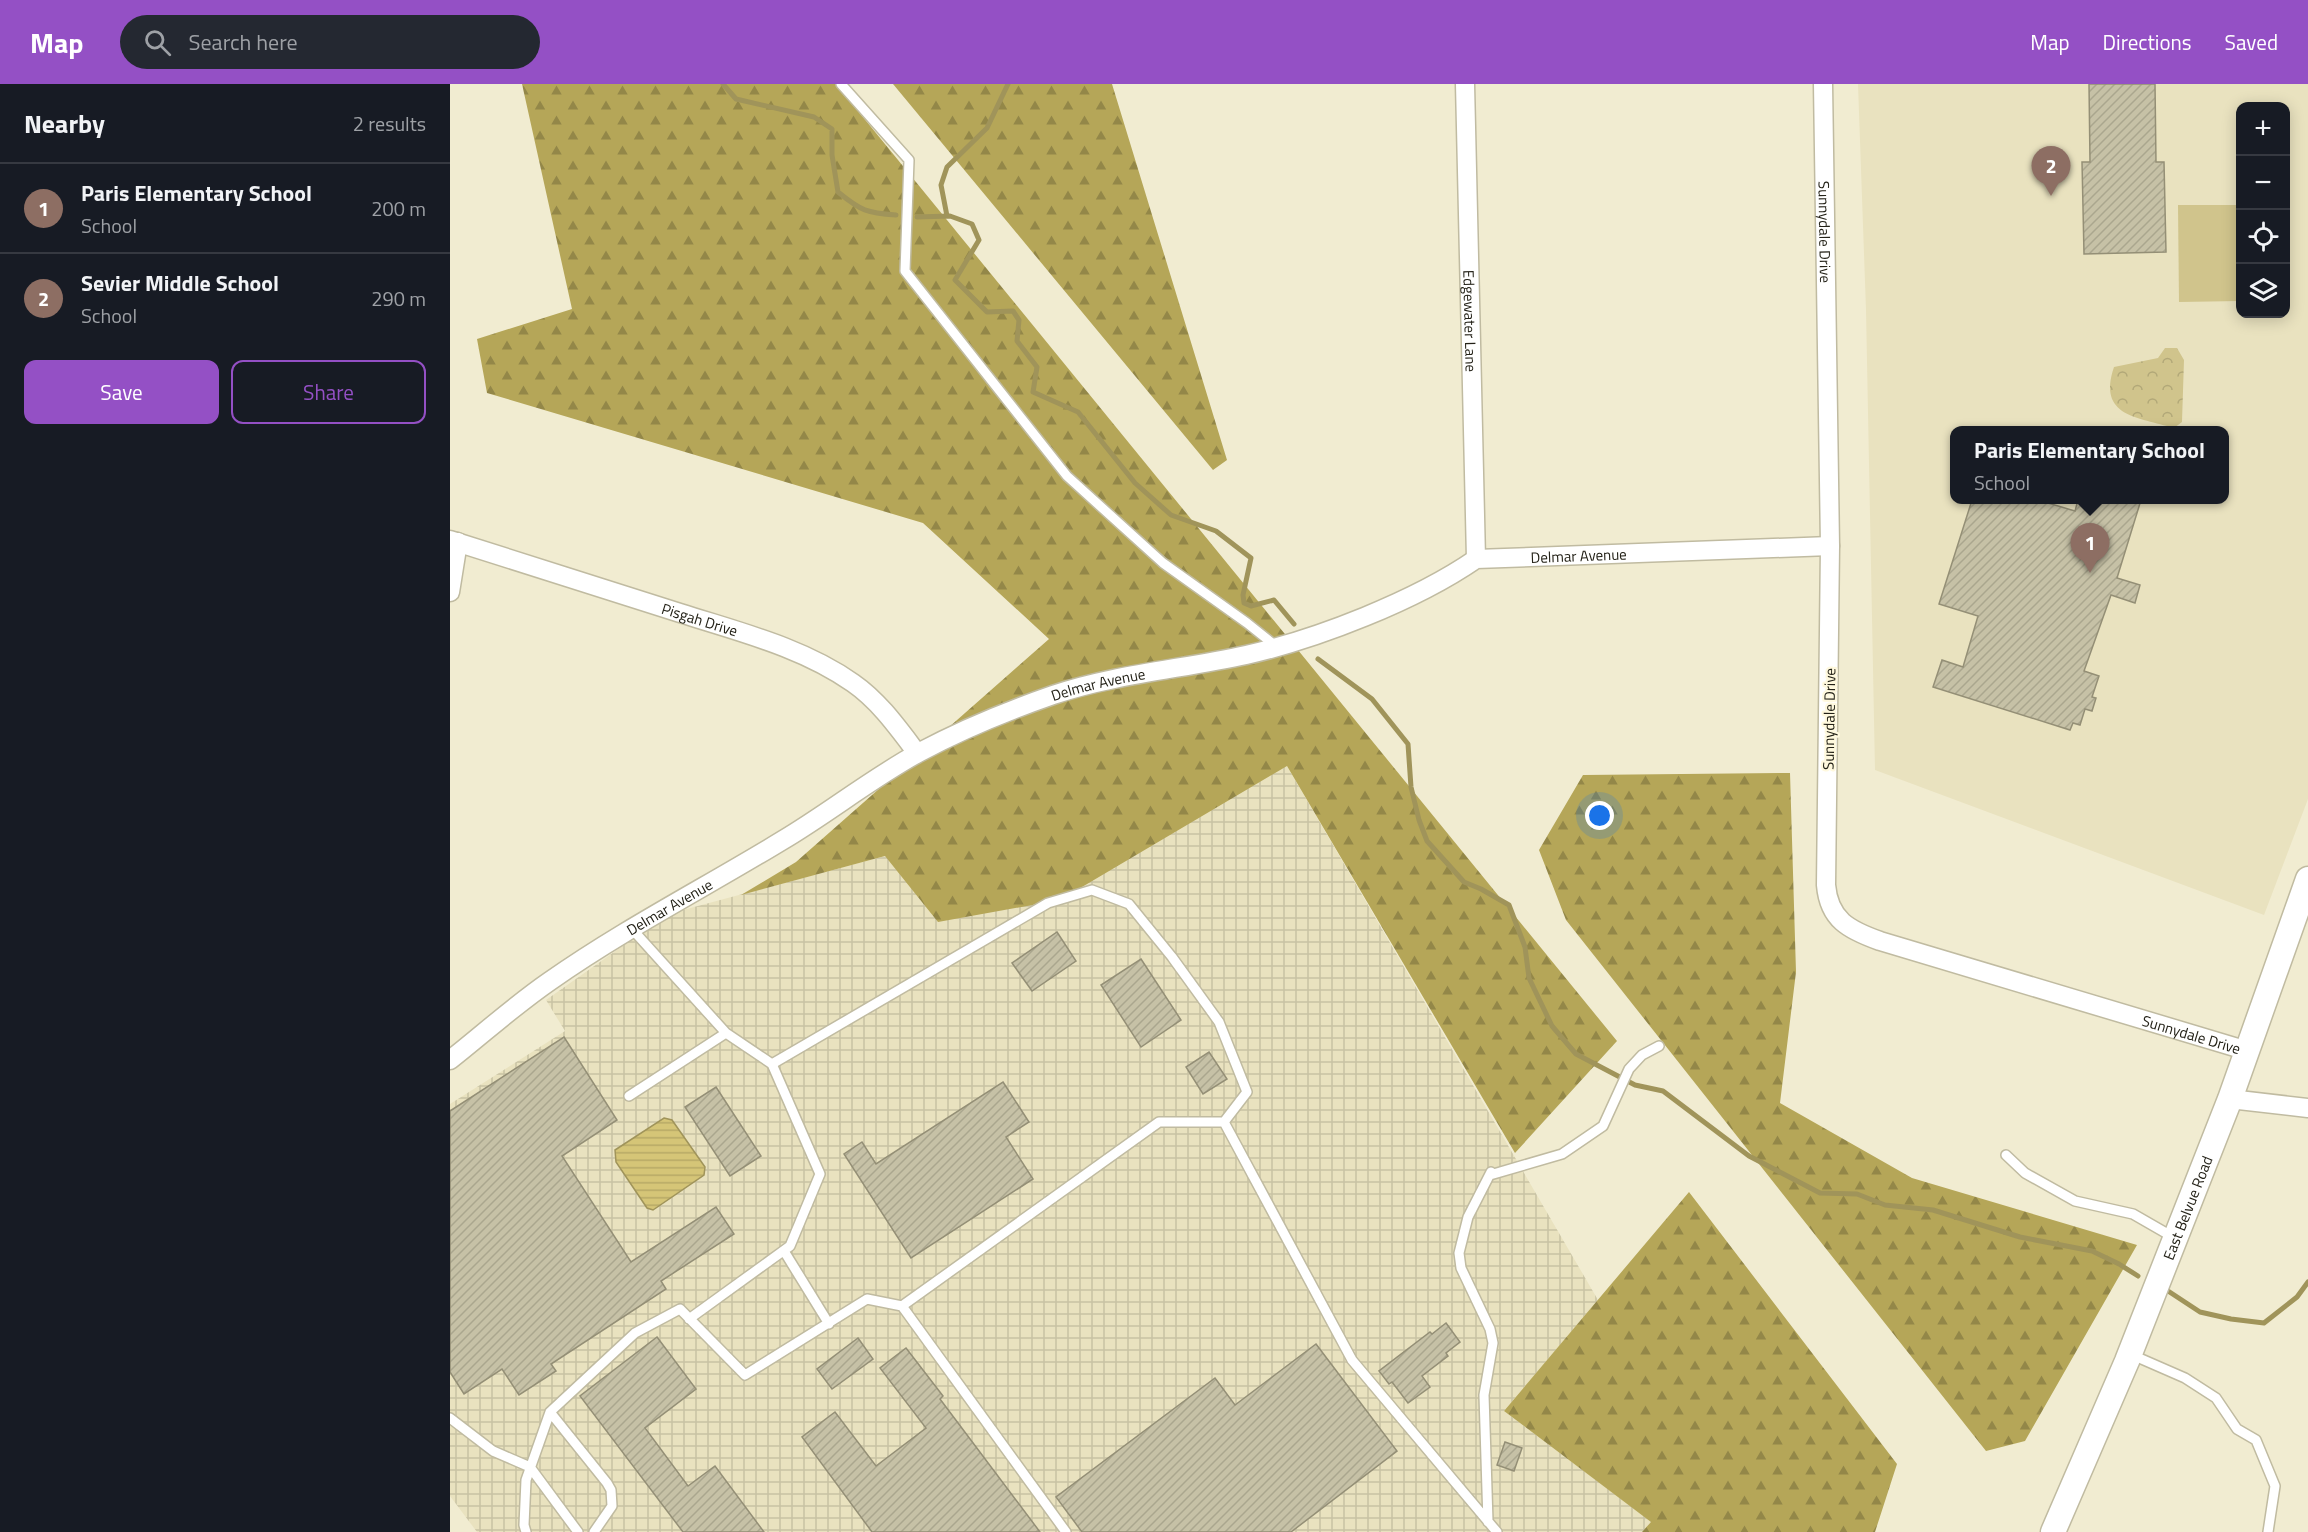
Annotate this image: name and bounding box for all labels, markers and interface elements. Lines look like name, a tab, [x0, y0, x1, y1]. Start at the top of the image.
search box	[120, 15, 540, 69]
text: Map	[30, 21, 84, 64]
text: Search here	[189, 25, 298, 59]
icon: search	[141, 26, 174, 59]
text: Map	[2030, 26, 2070, 58]
text: Directions	[2103, 26, 2192, 58]
text: Saved	[2225, 26, 2278, 58]
map controls	[2236, 102, 2290, 318]
button: +	[2236, 102, 2290, 156]
text: Nearby	[24, 104, 105, 143]
text: 2 results	[353, 108, 426, 139]
pin: 2	[2032, 147, 2070, 196]
button: −	[2236, 156, 2290, 210]
text: Paris Elementary School	[81, 176, 312, 210]
street label: Sunnydale Drive	[1813, 181, 1838, 283]
text: 1	[38, 193, 49, 224]
text: 200 m	[371, 193, 426, 224]
text: School	[81, 210, 137, 241]
button: locate	[2236, 210, 2290, 264]
button: layers	[2236, 264, 2290, 318]
text: Sevier Middle School	[81, 266, 279, 300]
street label: Edgewater Lane	[1458, 270, 1483, 372]
text: 2	[38, 283, 49, 314]
text: 290 m	[371, 283, 426, 314]
text: School	[81, 300, 137, 331]
button: Save	[24, 360, 219, 424]
button: Share	[231, 360, 426, 424]
popup	[1950, 426, 2229, 504]
text: Paris Elementary School	[1974, 433, 2205, 467]
text: School	[1974, 467, 2030, 498]
pin: 1	[2070, 524, 2110, 573]
street label: Delmar Avenue	[1530, 542, 1627, 568]
street label: Pisgah Drive	[659, 596, 741, 642]
street label: Delmar Avenue	[1048, 662, 1147, 706]
street label: Sunnydale Drive	[1817, 668, 1841, 770]
your location	[1585, 801, 1614, 830]
street label: Delmar Avenue	[622, 872, 717, 941]
street label: Sunnydale Drive	[2139, 1008, 2244, 1060]
street label: East Belvue Road	[2156, 1152, 2218, 1263]

